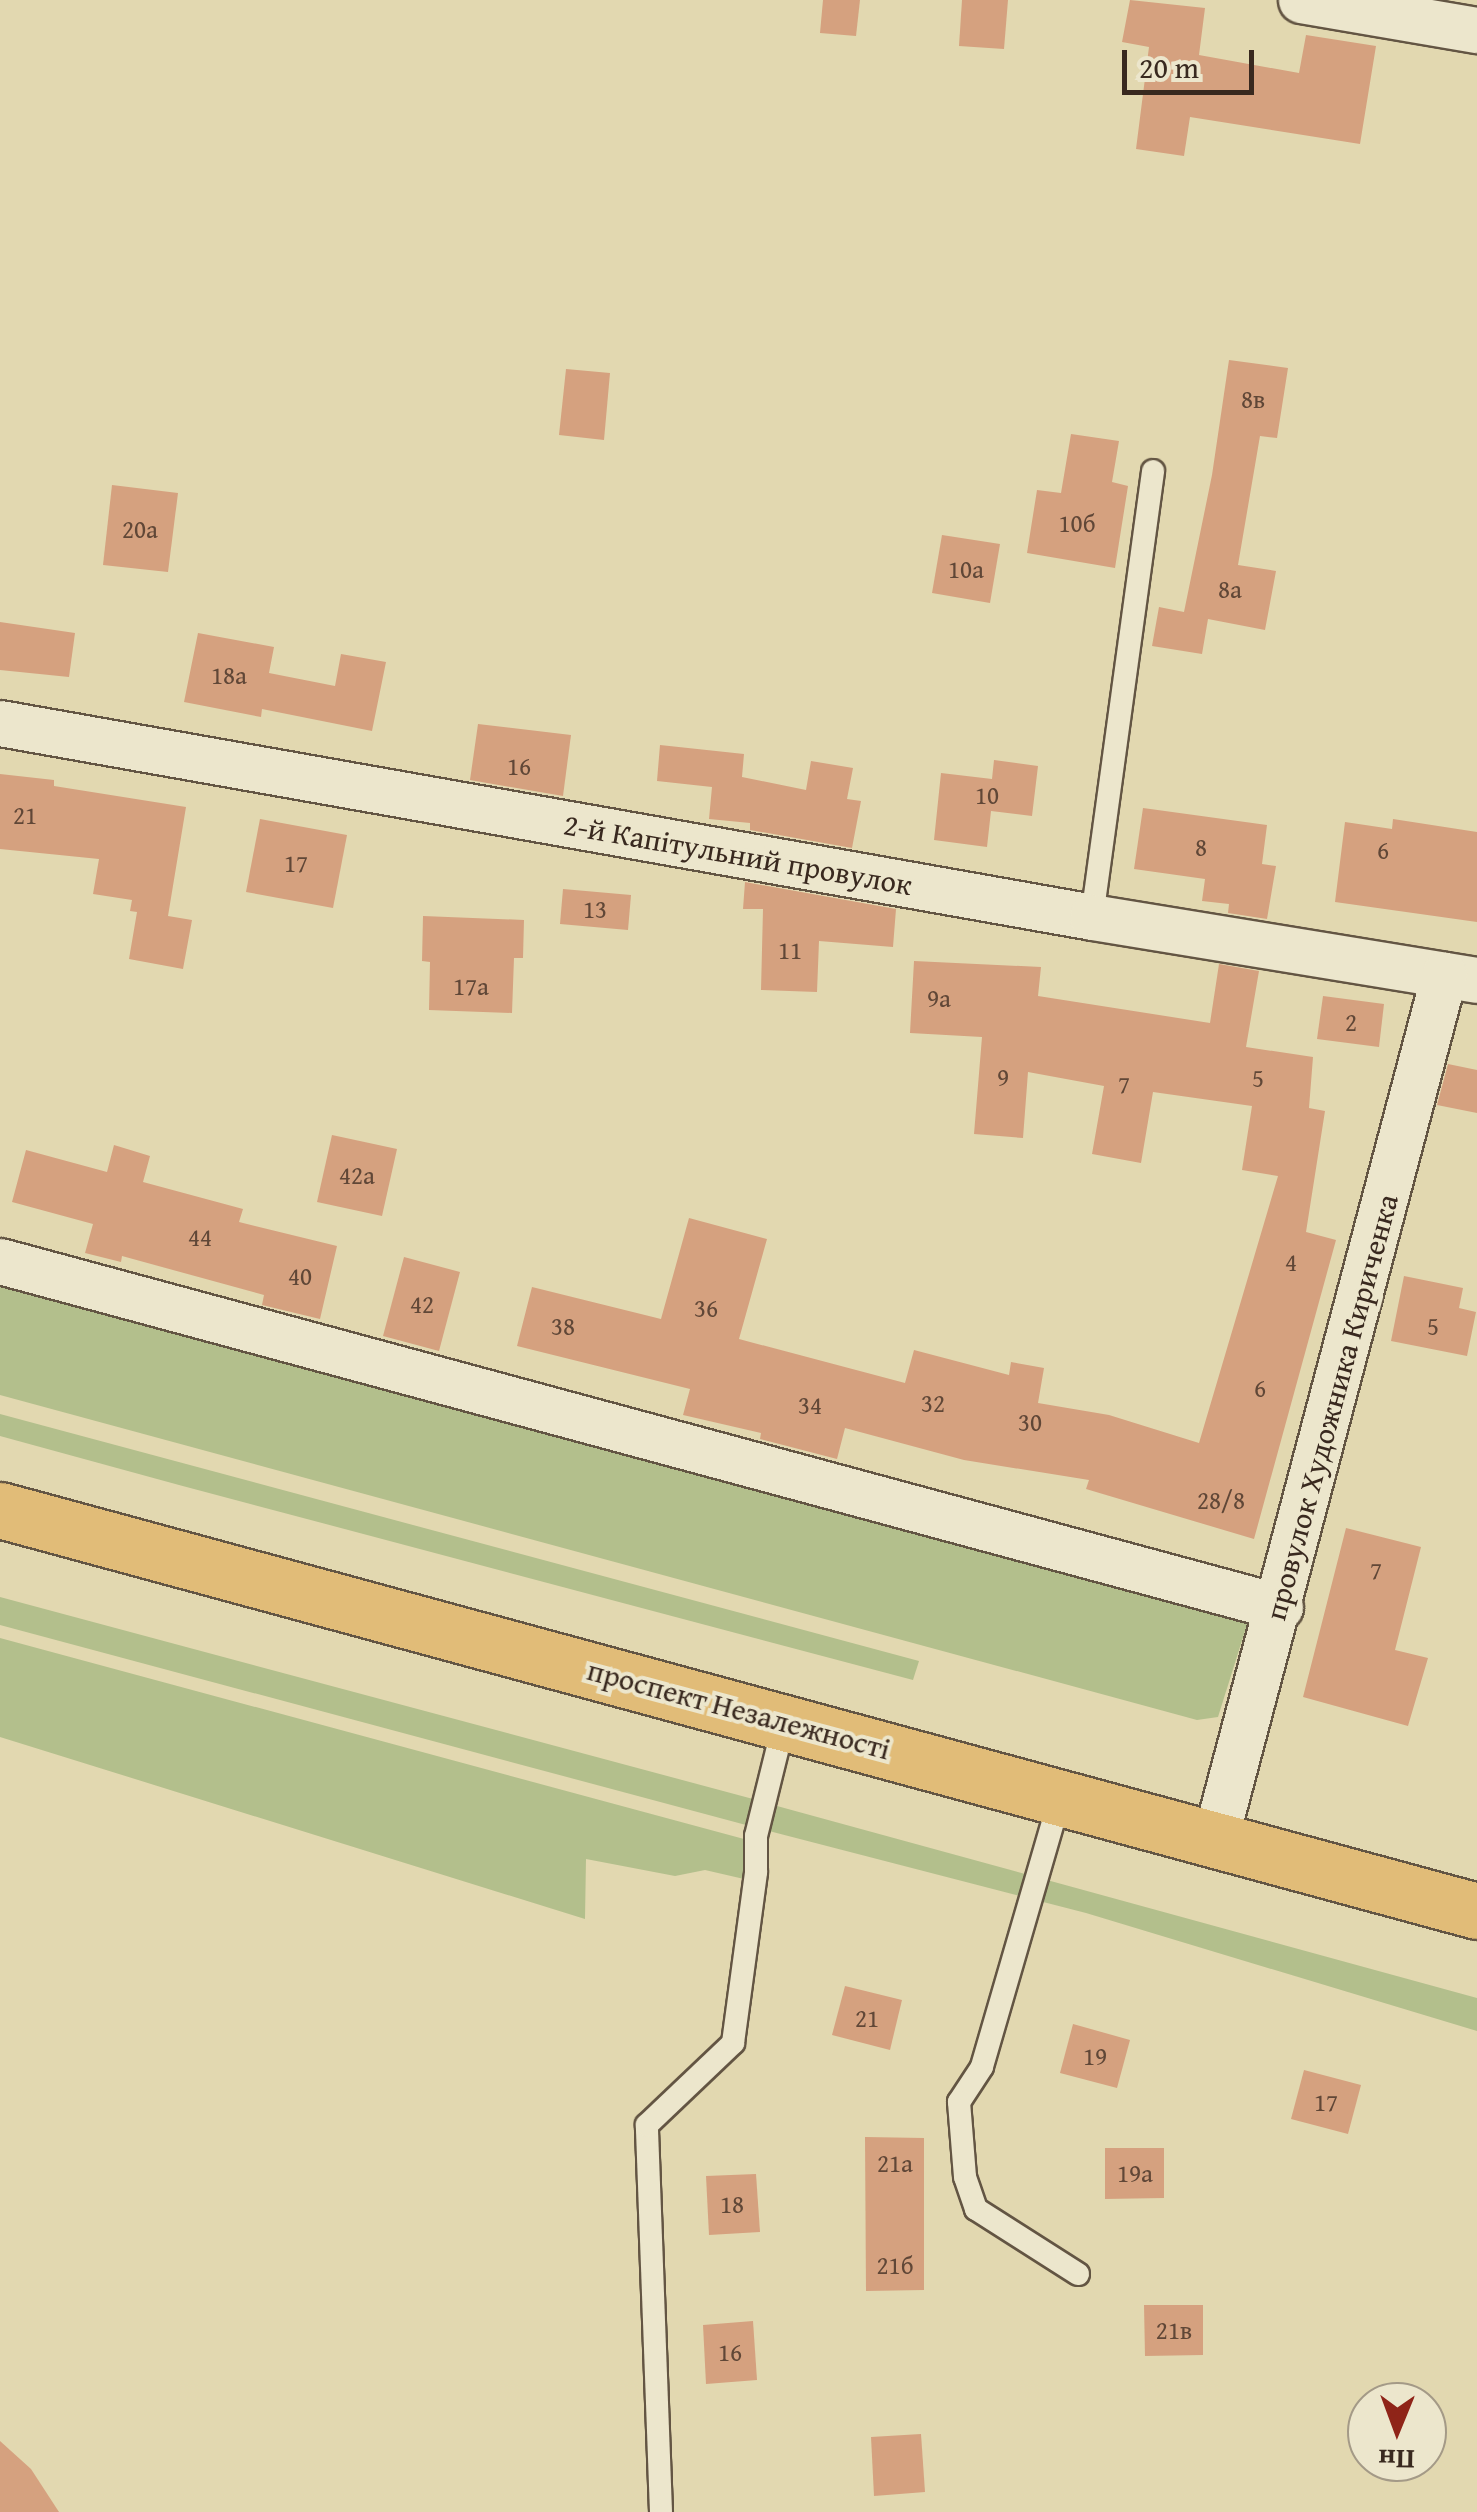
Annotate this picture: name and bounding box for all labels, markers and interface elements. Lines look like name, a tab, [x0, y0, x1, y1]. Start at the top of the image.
scale bar	[1127, 30, 1260, 92]
text: 20 m	[1139, 45, 1199, 89]
house number: 8в	[1241, 384, 1265, 414]
house number: 10б	[1059, 508, 1095, 538]
house number: 20а	[122, 514, 158, 544]
house number: 10а	[948, 554, 984, 584]
house number: 8а	[1218, 574, 1242, 604]
house number: 18а	[211, 660, 247, 690]
house number: 16	[507, 751, 531, 781]
house number: 10	[975, 780, 999, 810]
house number: 21	[13, 800, 37, 830]
street label: 2-й Капітульний провулок	[561, 806, 915, 902]
house number: 8	[1195, 832, 1207, 862]
house number: 6	[1377, 835, 1389, 865]
house number: 17	[284, 848, 308, 878]
house number: 13	[583, 894, 607, 924]
house number: 11	[778, 935, 802, 965]
house number: 17а	[453, 971, 489, 1001]
house number: 9а	[927, 983, 951, 1013]
house number: 2	[1345, 1007, 1357, 1037]
house number: 9	[997, 1062, 1009, 1092]
house number: 5	[1252, 1063, 1264, 1093]
house number: 7	[1118, 1069, 1130, 1099]
house number: 42а	[339, 1160, 375, 1190]
street label: провулок Художника Кириченка	[1257, 1190, 1405, 1624]
house number: 44	[188, 1222, 212, 1252]
house number: 4	[1285, 1247, 1297, 1277]
house number: 40	[288, 1261, 312, 1291]
house number: 42	[410, 1289, 434, 1319]
house number: 36	[694, 1293, 718, 1323]
house number: 38	[551, 1311, 575, 1341]
house number: 5	[1427, 1311, 1439, 1341]
house number: 6	[1254, 1373, 1266, 1403]
house number: 32	[921, 1388, 945, 1418]
house number: 34	[798, 1390, 822, 1420]
house number: 30	[1018, 1407, 1042, 1437]
house number: 28/8	[1197, 1485, 1245, 1515]
house number: 7	[1370, 1555, 1382, 1585]
street label: проспект Незалежності	[584, 1651, 894, 1767]
house number: 21	[855, 2003, 879, 2033]
house number: 19	[1083, 2041, 1107, 2071]
house number: 17	[1314, 2087, 1338, 2117]
house number: 21а	[877, 2148, 913, 2178]
house number: 19а	[1117, 2158, 1153, 2188]
house number: 18	[720, 2189, 744, 2219]
house number: 21б	[877, 2250, 913, 2280]
house number: 21в	[1156, 2315, 1192, 2345]
house number: 16	[718, 2337, 742, 2367]
north arrow	[1347, 2382, 1447, 2482]
text: Пн	[1378, 2440, 1415, 2481]

